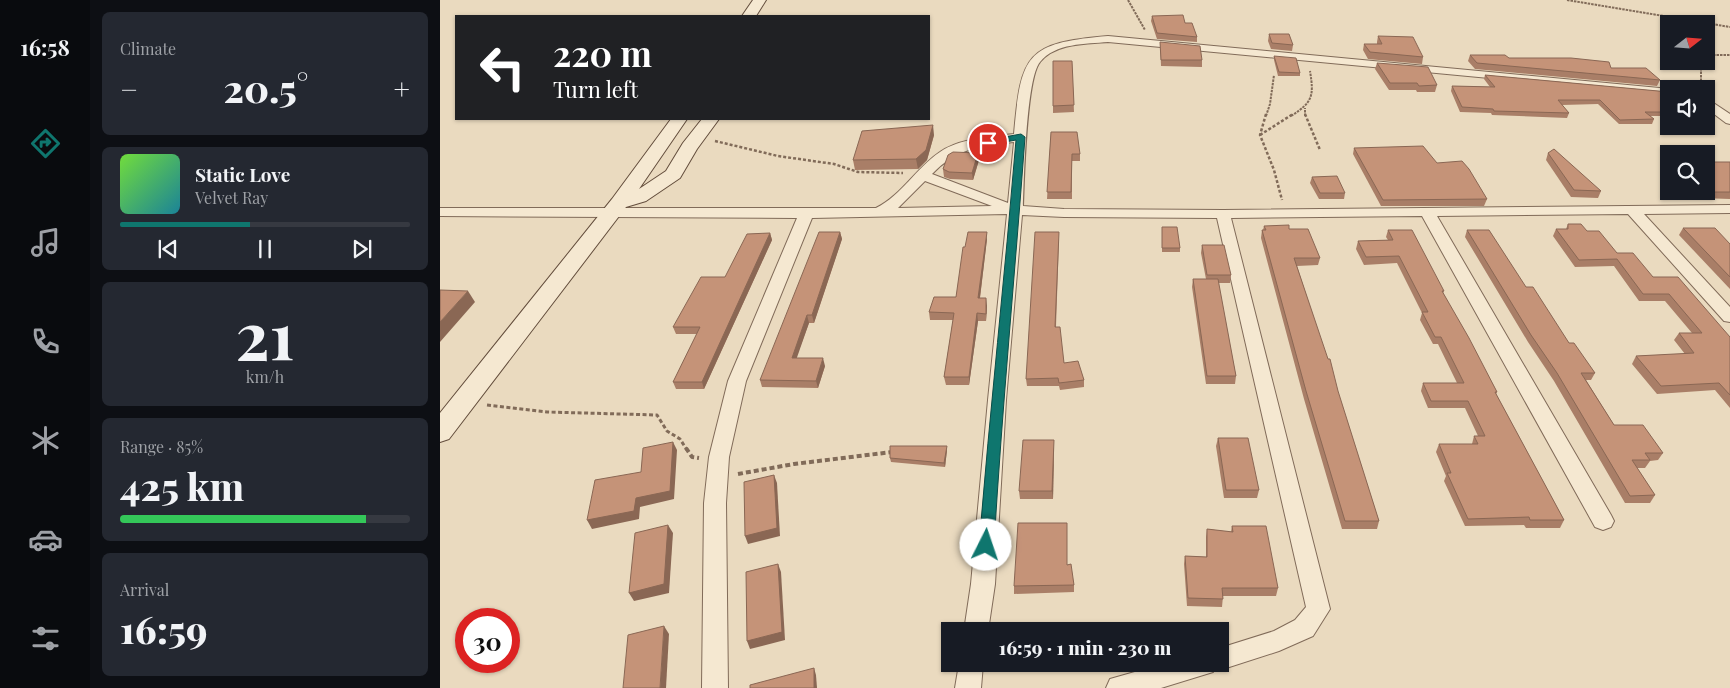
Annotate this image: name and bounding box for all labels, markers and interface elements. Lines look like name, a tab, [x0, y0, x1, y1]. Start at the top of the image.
north arrow	[1660, 15, 1715, 70]
map controls	[1660, 15, 1715, 200]
text: 220 m	[553, 29, 652, 76]
text: 16:58	[20, 32, 70, 62]
icon: left	[470, 35, 535, 100]
text: Climate	[120, 38, 176, 59]
text: 20.5°	[223, 62, 308, 113]
text: −	[120, 70, 138, 107]
text: +	[394, 70, 410, 107]
text: Turn left	[553, 74, 638, 104]
button: sound	[1660, 80, 1715, 135]
pin	[967, 122, 1009, 164]
icon: directions	[28, 126, 63, 161]
icon: arrive	[974, 129, 1002, 157]
button: search	[1660, 145, 1715, 200]
text: Static Love	[195, 161, 290, 187]
text: Velvet Ray	[195, 187, 268, 208]
icon: music	[28, 225, 63, 260]
icon: previous	[154, 235, 182, 263]
icon: pause	[251, 235, 279, 263]
icon: next	[348, 235, 376, 263]
text: 21	[236, 290, 294, 376]
icon: phone	[28, 324, 63, 359]
text: km/h	[246, 366, 284, 387]
icon: climate	[28, 423, 63, 458]
text: Range · 85%	[120, 436, 203, 457]
text: 425 km	[120, 460, 244, 511]
position arrow	[959, 518, 1011, 570]
icon: car	[28, 522, 63, 557]
text: Arrival	[120, 579, 169, 600]
text: 16:59	[120, 603, 208, 654]
speed limit sign: 30	[455, 608, 520, 673]
icon: filters	[28, 621, 63, 656]
text: 16:59 · 1 min · 230 m	[999, 634, 1171, 660]

